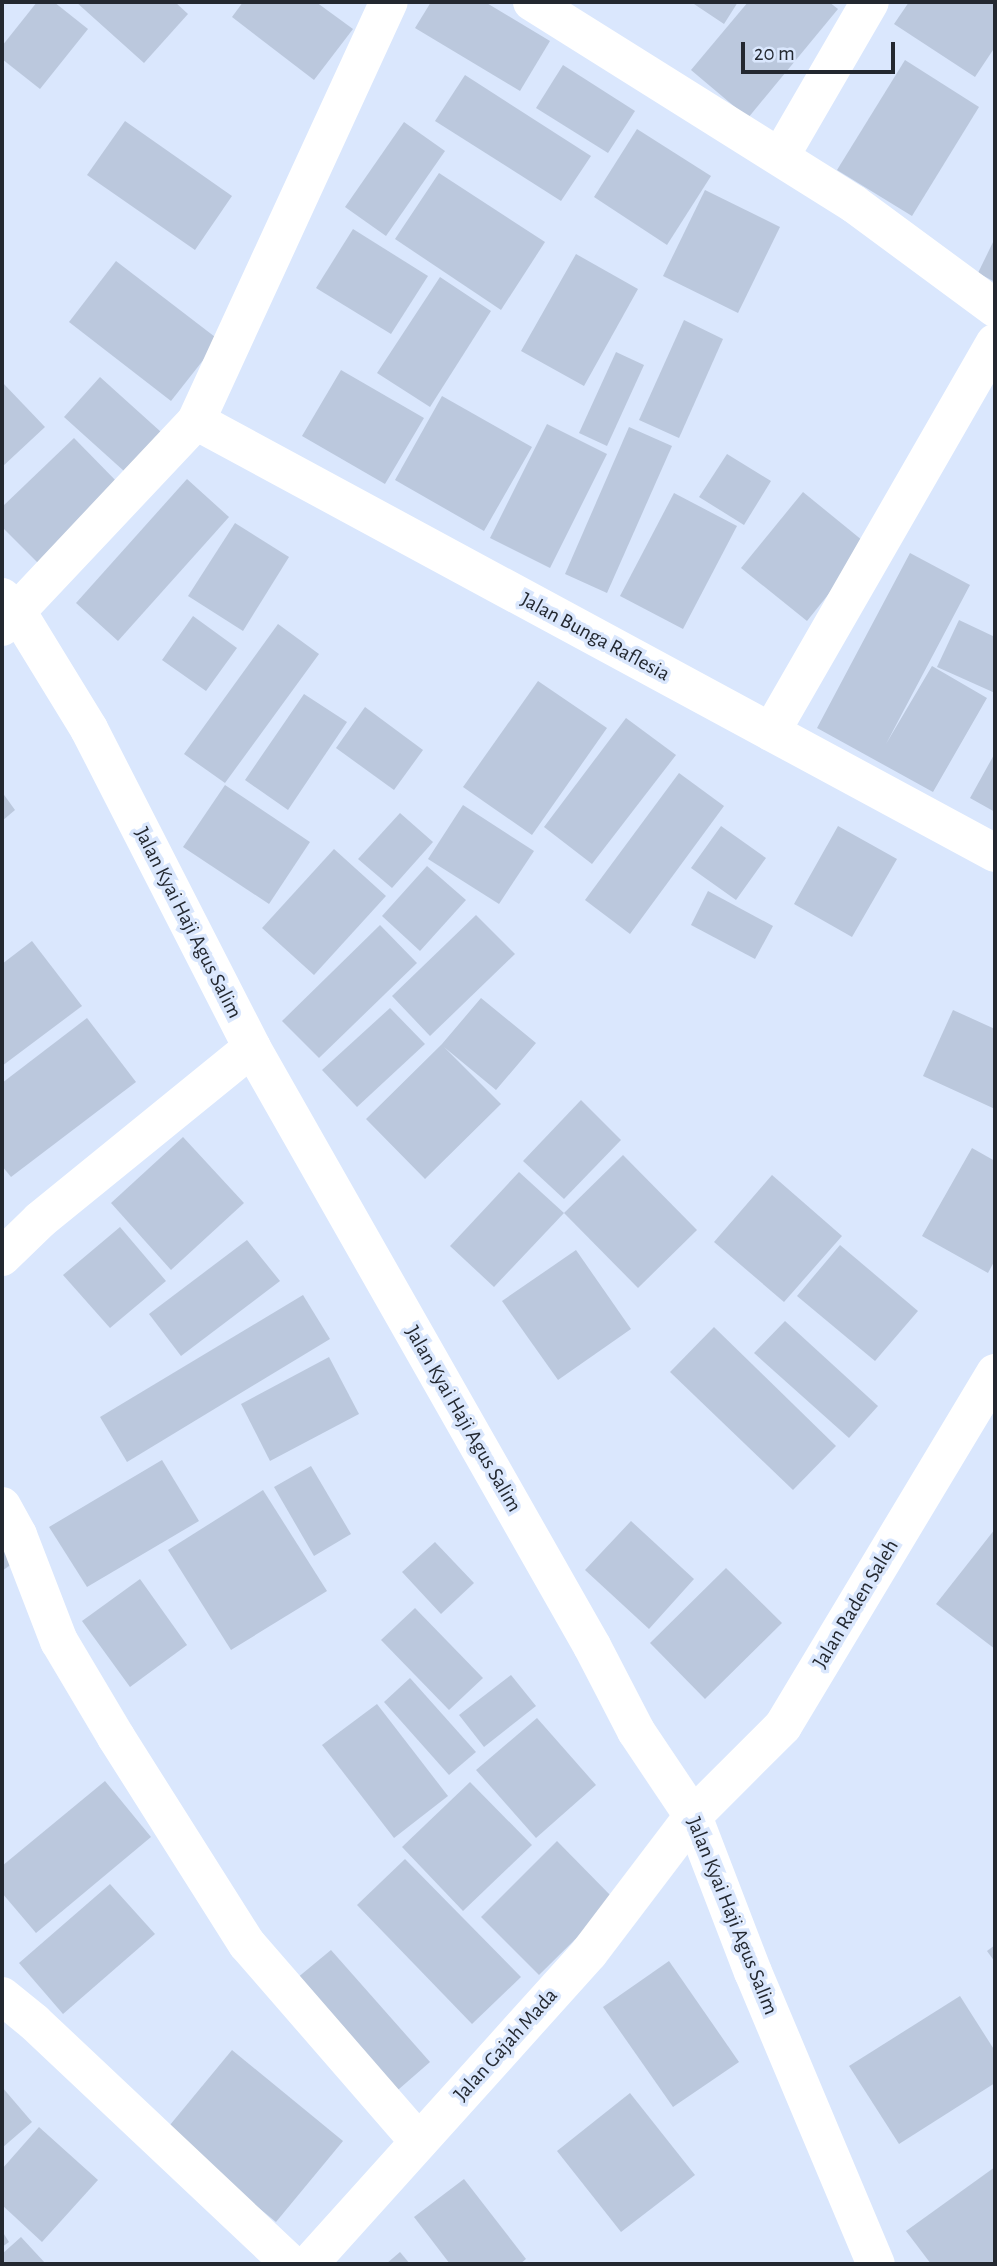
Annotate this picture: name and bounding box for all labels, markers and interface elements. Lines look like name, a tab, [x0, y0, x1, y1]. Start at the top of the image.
scale bar	[745, 28, 899, 72]
text: 20 m	[754, 43, 795, 64]
street label: Jalan Bunga Raflesia	[516, 587, 674, 687]
street label: Jalan Kyai Haji Agus Salim	[129, 823, 247, 1023]
street label: Jalan Kyai Haji Agus Salim	[399, 1321, 527, 1517]
street label: Jalan Raden Saleh	[808, 1535, 904, 1673]
street label: Jalan Kyai Haji Agus Salim	[681, 1814, 783, 2018]
street label: Jalan Gajah Mada	[449, 1983, 563, 2107]

